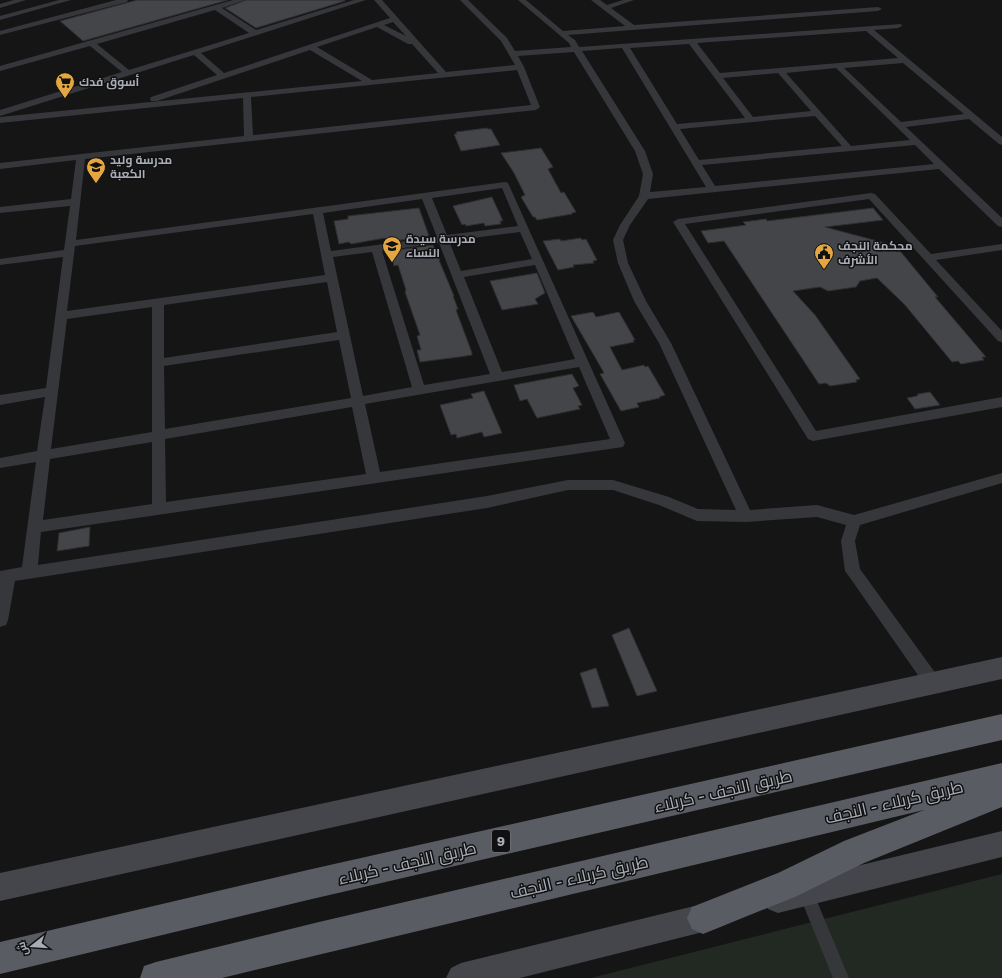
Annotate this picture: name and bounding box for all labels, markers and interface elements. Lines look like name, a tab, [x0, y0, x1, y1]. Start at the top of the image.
supermarket icon: أسوق فدك	[54, 71, 76, 99]
place label: أسوق فدك	[79, 74, 140, 90]
place label: مدرسة وليد الكعبة	[110, 152, 172, 181]
school or university icon: مدرسة وليد الكعبة	[85, 156, 107, 184]
place label: مدرسة سيدة النساء	[406, 231, 476, 260]
school or university icon: مدرسة سيدة النساء	[381, 235, 403, 263]
place label: محكمة النجف الأشرف	[838, 238, 913, 268]
public building icon: محكمة النجف الأشرف	[813, 242, 835, 270]
street label: طريق النجف - کربلاء	[652, 764, 794, 818]
street label: طريق کربلاء - النجف	[823, 775, 965, 829]
road number: 9	[492, 830, 510, 852]
street label: طريق النجف - کربلاء	[336, 836, 478, 890]
street label: طريق کربلاء - النجف	[508, 850, 650, 904]
north arrow	[12, 926, 52, 966]
text: ش	[14, 940, 31, 958]

